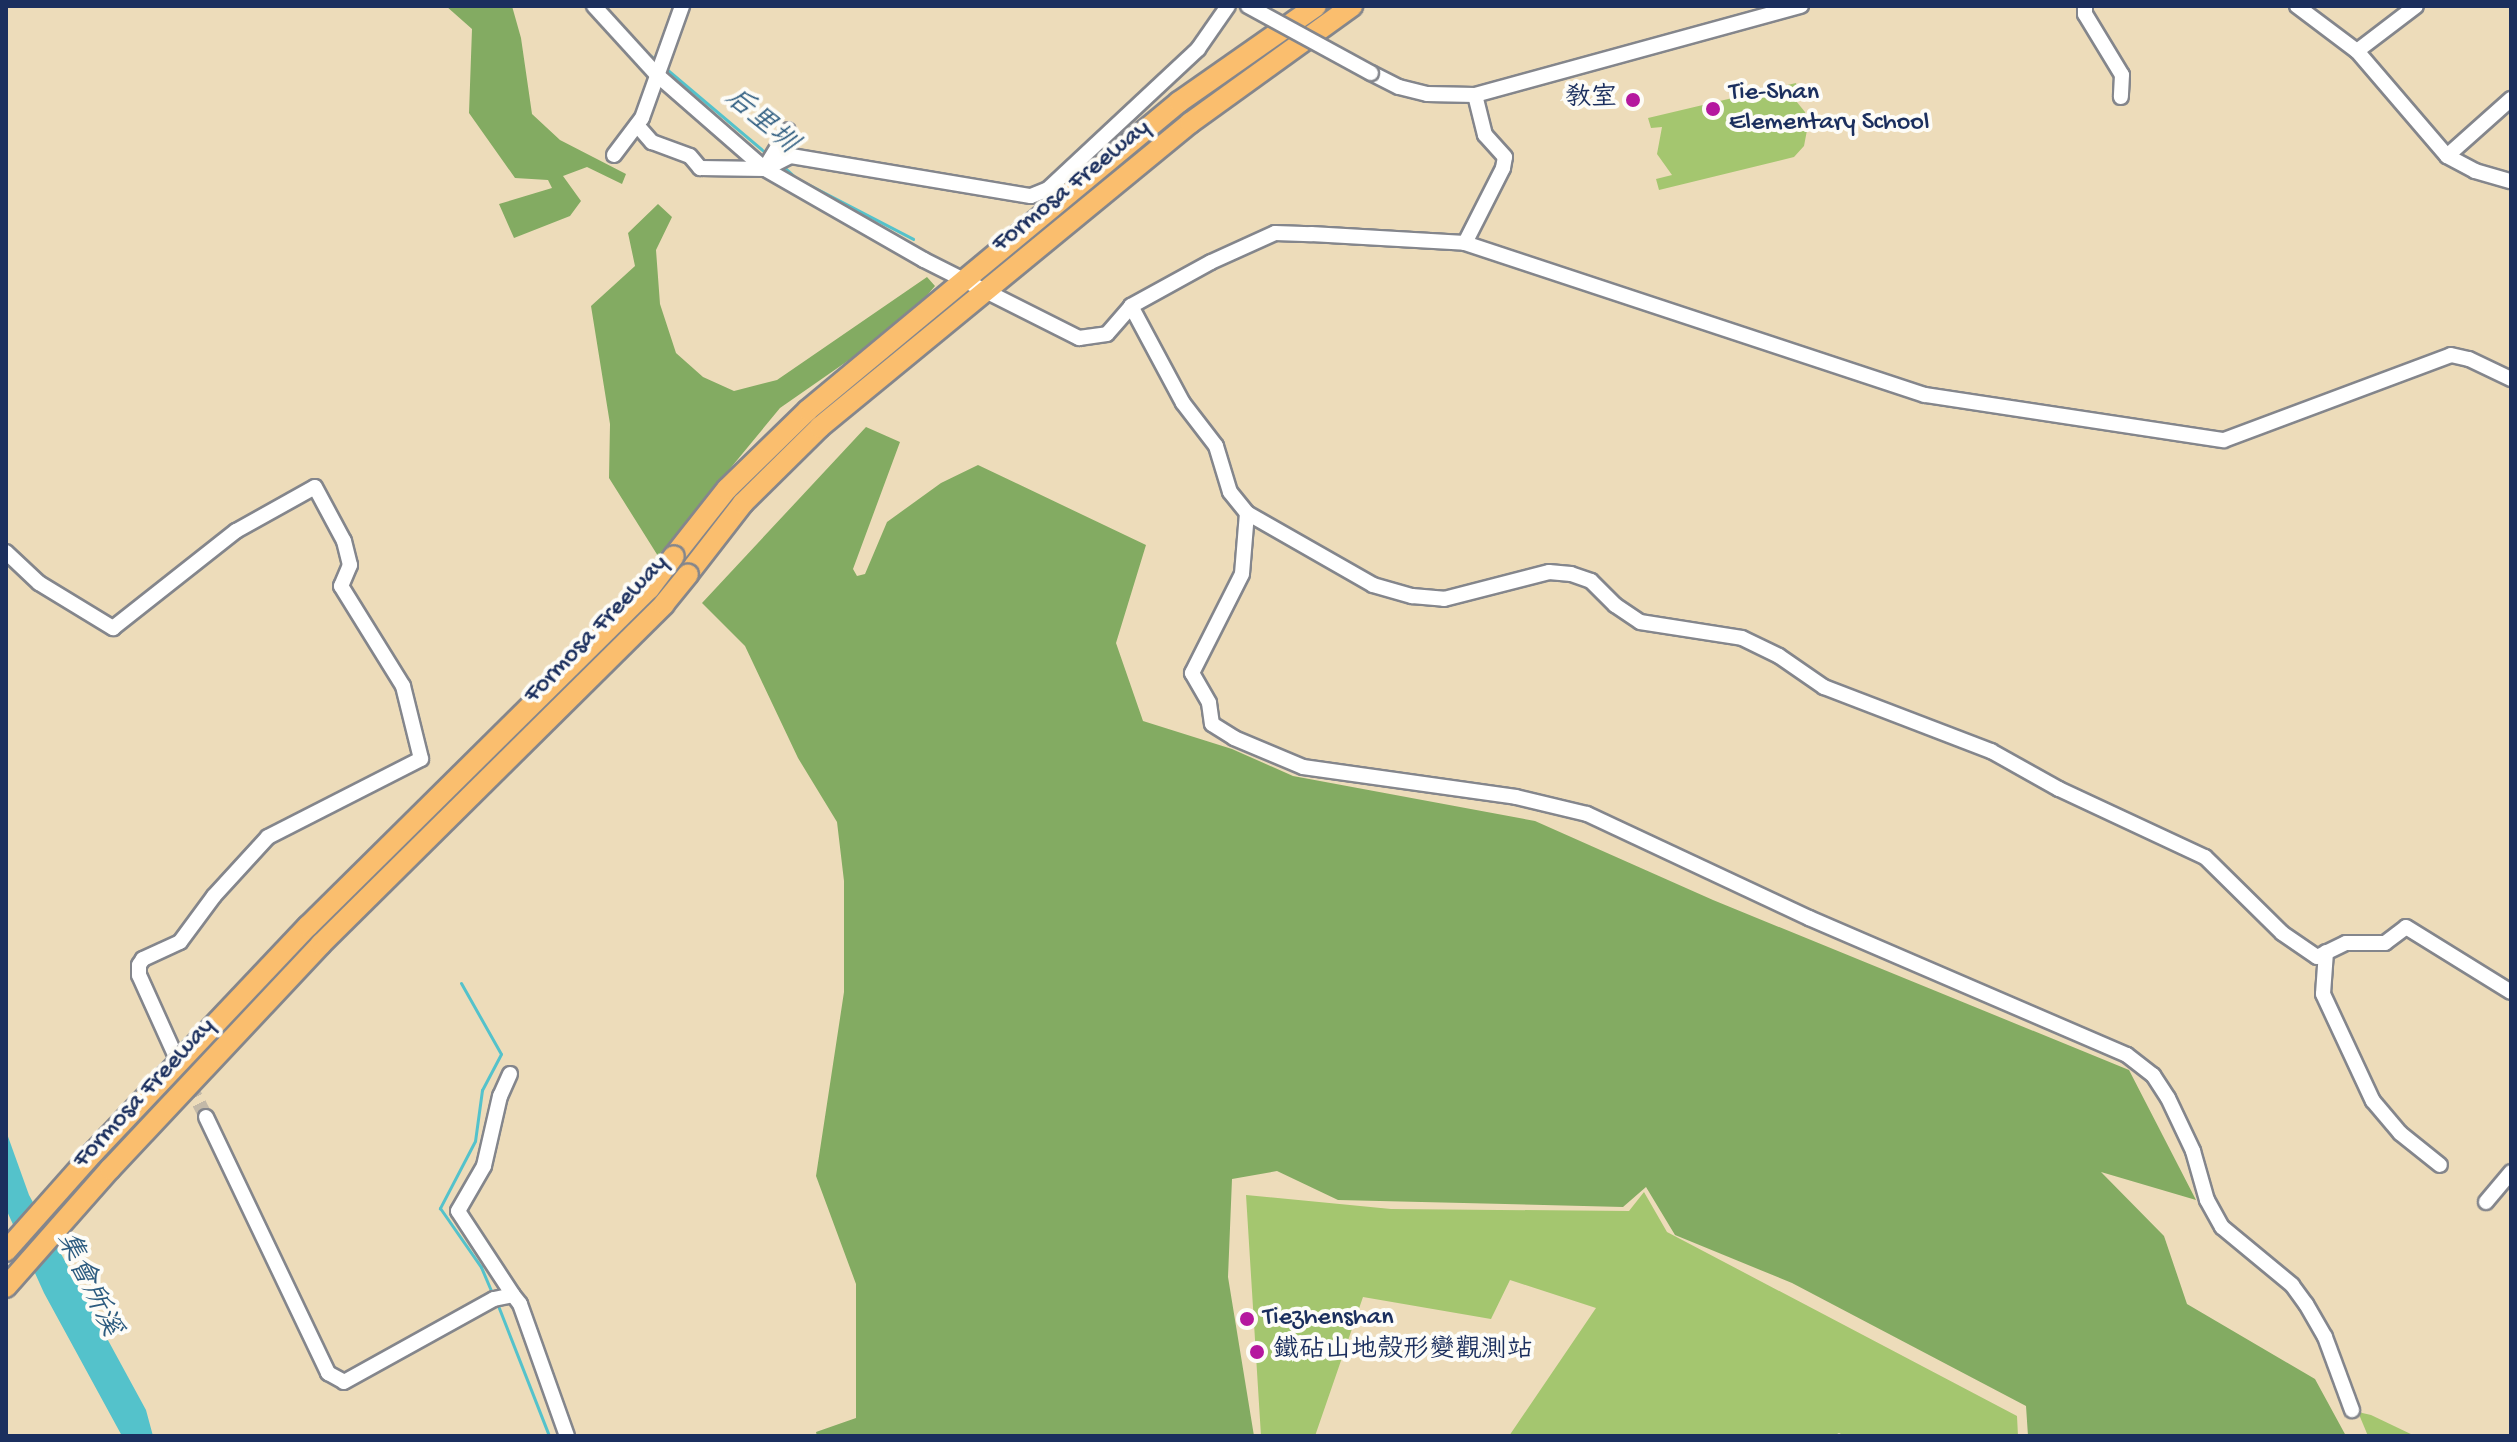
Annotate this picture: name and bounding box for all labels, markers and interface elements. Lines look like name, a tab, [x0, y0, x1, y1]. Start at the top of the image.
place label: Tie-Shan Elementary School	[1729, 78, 1929, 140]
water label: 后里圳	[717, 82, 803, 162]
place label: 教室	[1565, 84, 1617, 116]
marker: 教室	[1624, 91, 1642, 109]
marker: Tie-Shan Elementary School	[1704, 100, 1722, 118]
street label: Formosa Freeway	[986, 114, 1158, 260]
street label: Formosa Freeway	[518, 549, 676, 711]
street label: Formosa Freeway	[67, 1012, 223, 1176]
water label: 集會所溪	[47, 1227, 127, 1343]
place label: Tiezhenshan	[1263, 1303, 1394, 1335]
marker: Tiezhenshan	[1238, 1310, 1256, 1328]
place label: 鐵砧山地殼形變觀測站	[1273, 1336, 1533, 1368]
marker: 鐵砧山地殼形變觀測站	[1248, 1343, 1266, 1361]

